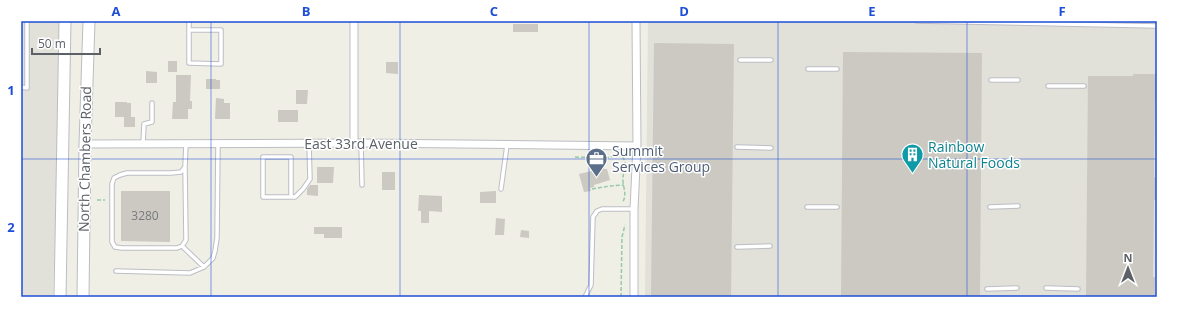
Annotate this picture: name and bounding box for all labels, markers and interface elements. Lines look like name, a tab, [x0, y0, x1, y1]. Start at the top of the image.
text: A	[112, 2, 121, 20]
text: B	[302, 2, 311, 20]
text: C	[490, 2, 498, 20]
text: D	[679, 2, 689, 20]
text: E	[868, 2, 876, 20]
text: F	[1058, 2, 1066, 20]
scale bar	[32, 30, 100, 56]
text: 50 m	[38, 35, 66, 52]
text: 1	[7, 81, 15, 99]
street label: North Chambers Road	[74, 86, 95, 232]
street label: East 33rd Avenue	[304, 134, 418, 153]
place label: Rainbow Natural Foods	[928, 137, 1020, 172]
place label: Summit Services Group	[612, 141, 710, 176]
building icon: Rainbow Natural Foods	[899, 142, 925, 175]
office icon: Summit Services Group	[583, 146, 609, 179]
house number: 3280	[131, 207, 159, 224]
text: 2	[7, 218, 15, 236]
north arrow	[1108, 248, 1148, 288]
text: N	[1124, 250, 1132, 265]

